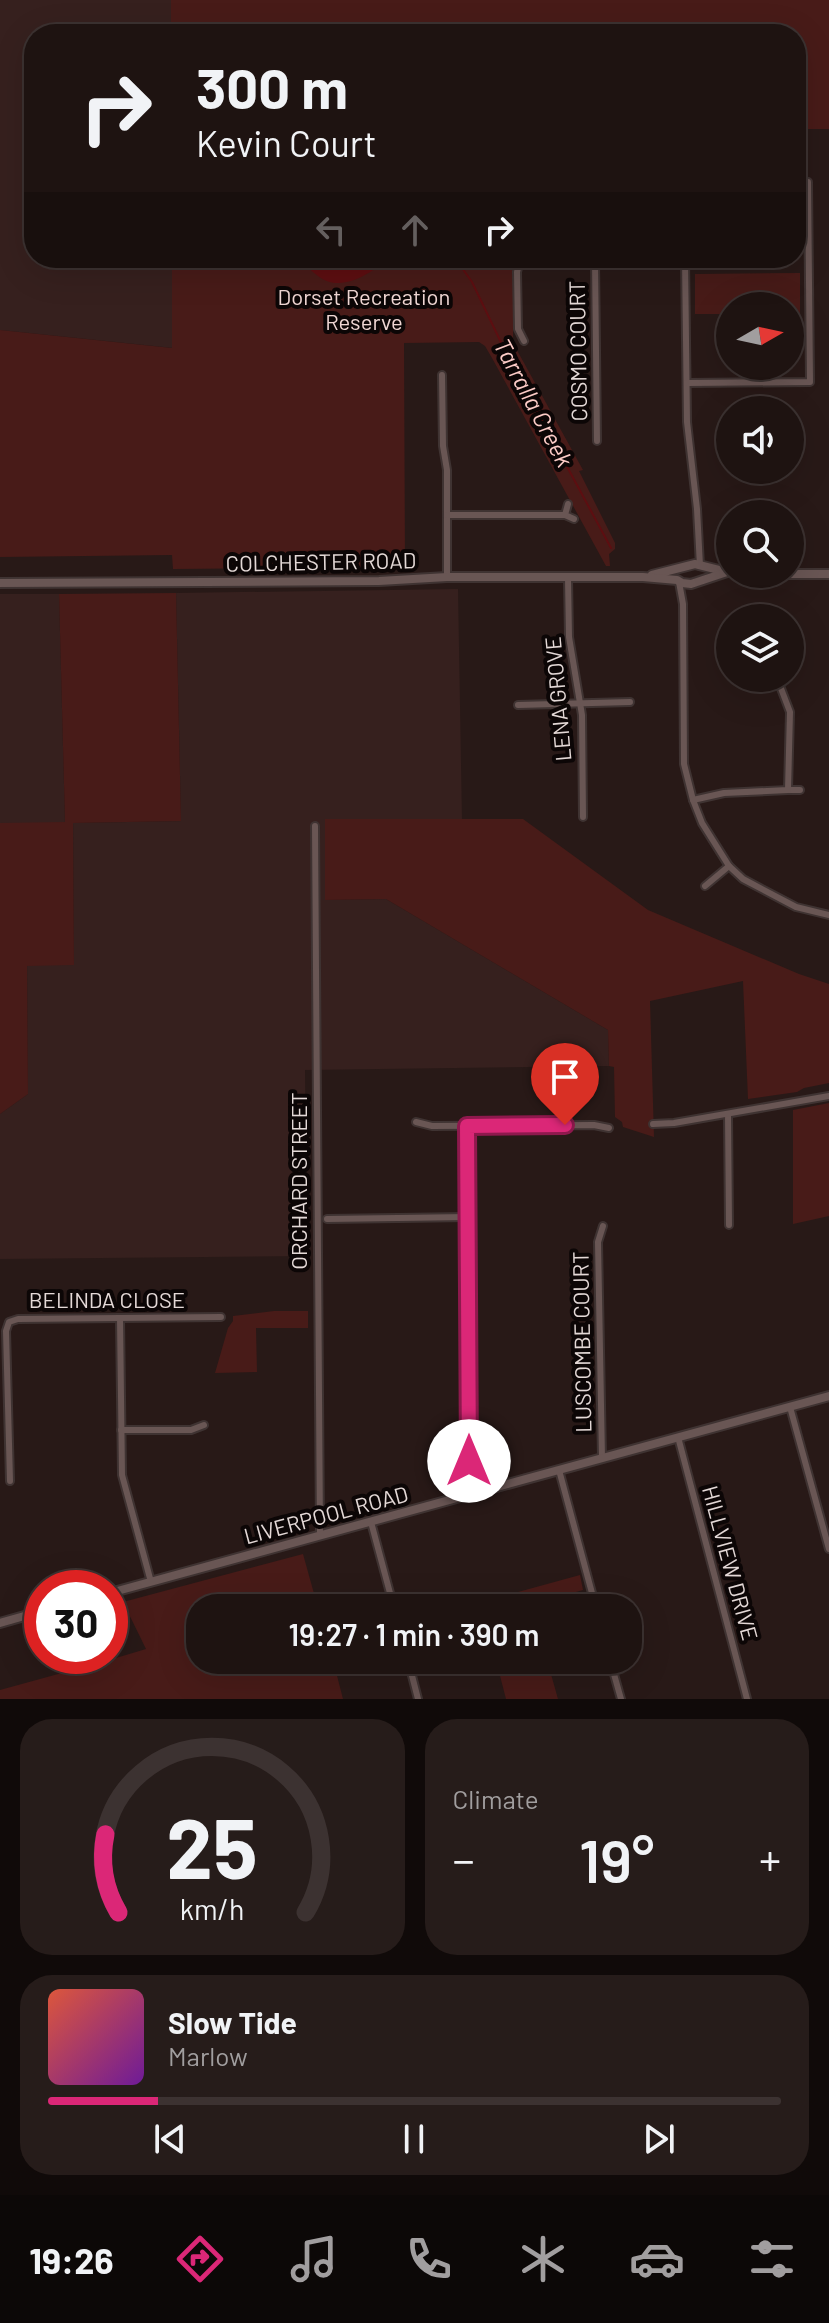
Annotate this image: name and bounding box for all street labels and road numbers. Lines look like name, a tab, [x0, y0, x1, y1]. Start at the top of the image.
street label: COSMO COURT	[563, 280, 591, 422]
street label: COLCHESTER ROAD	[225, 546, 417, 576]
street label: LENA GROVE	[539, 636, 575, 762]
street label: ORCHARD STREET	[285, 1092, 311, 1270]
street label: LUSCOMBE COURT	[566, 1251, 596, 1433]
street label: BELINDA CLOSE	[29, 1286, 185, 1312]
street label: LIVERPOOL ROAD	[241, 1480, 411, 1548]
street label: HILLVIEW DRIVE	[698, 1483, 764, 1643]

